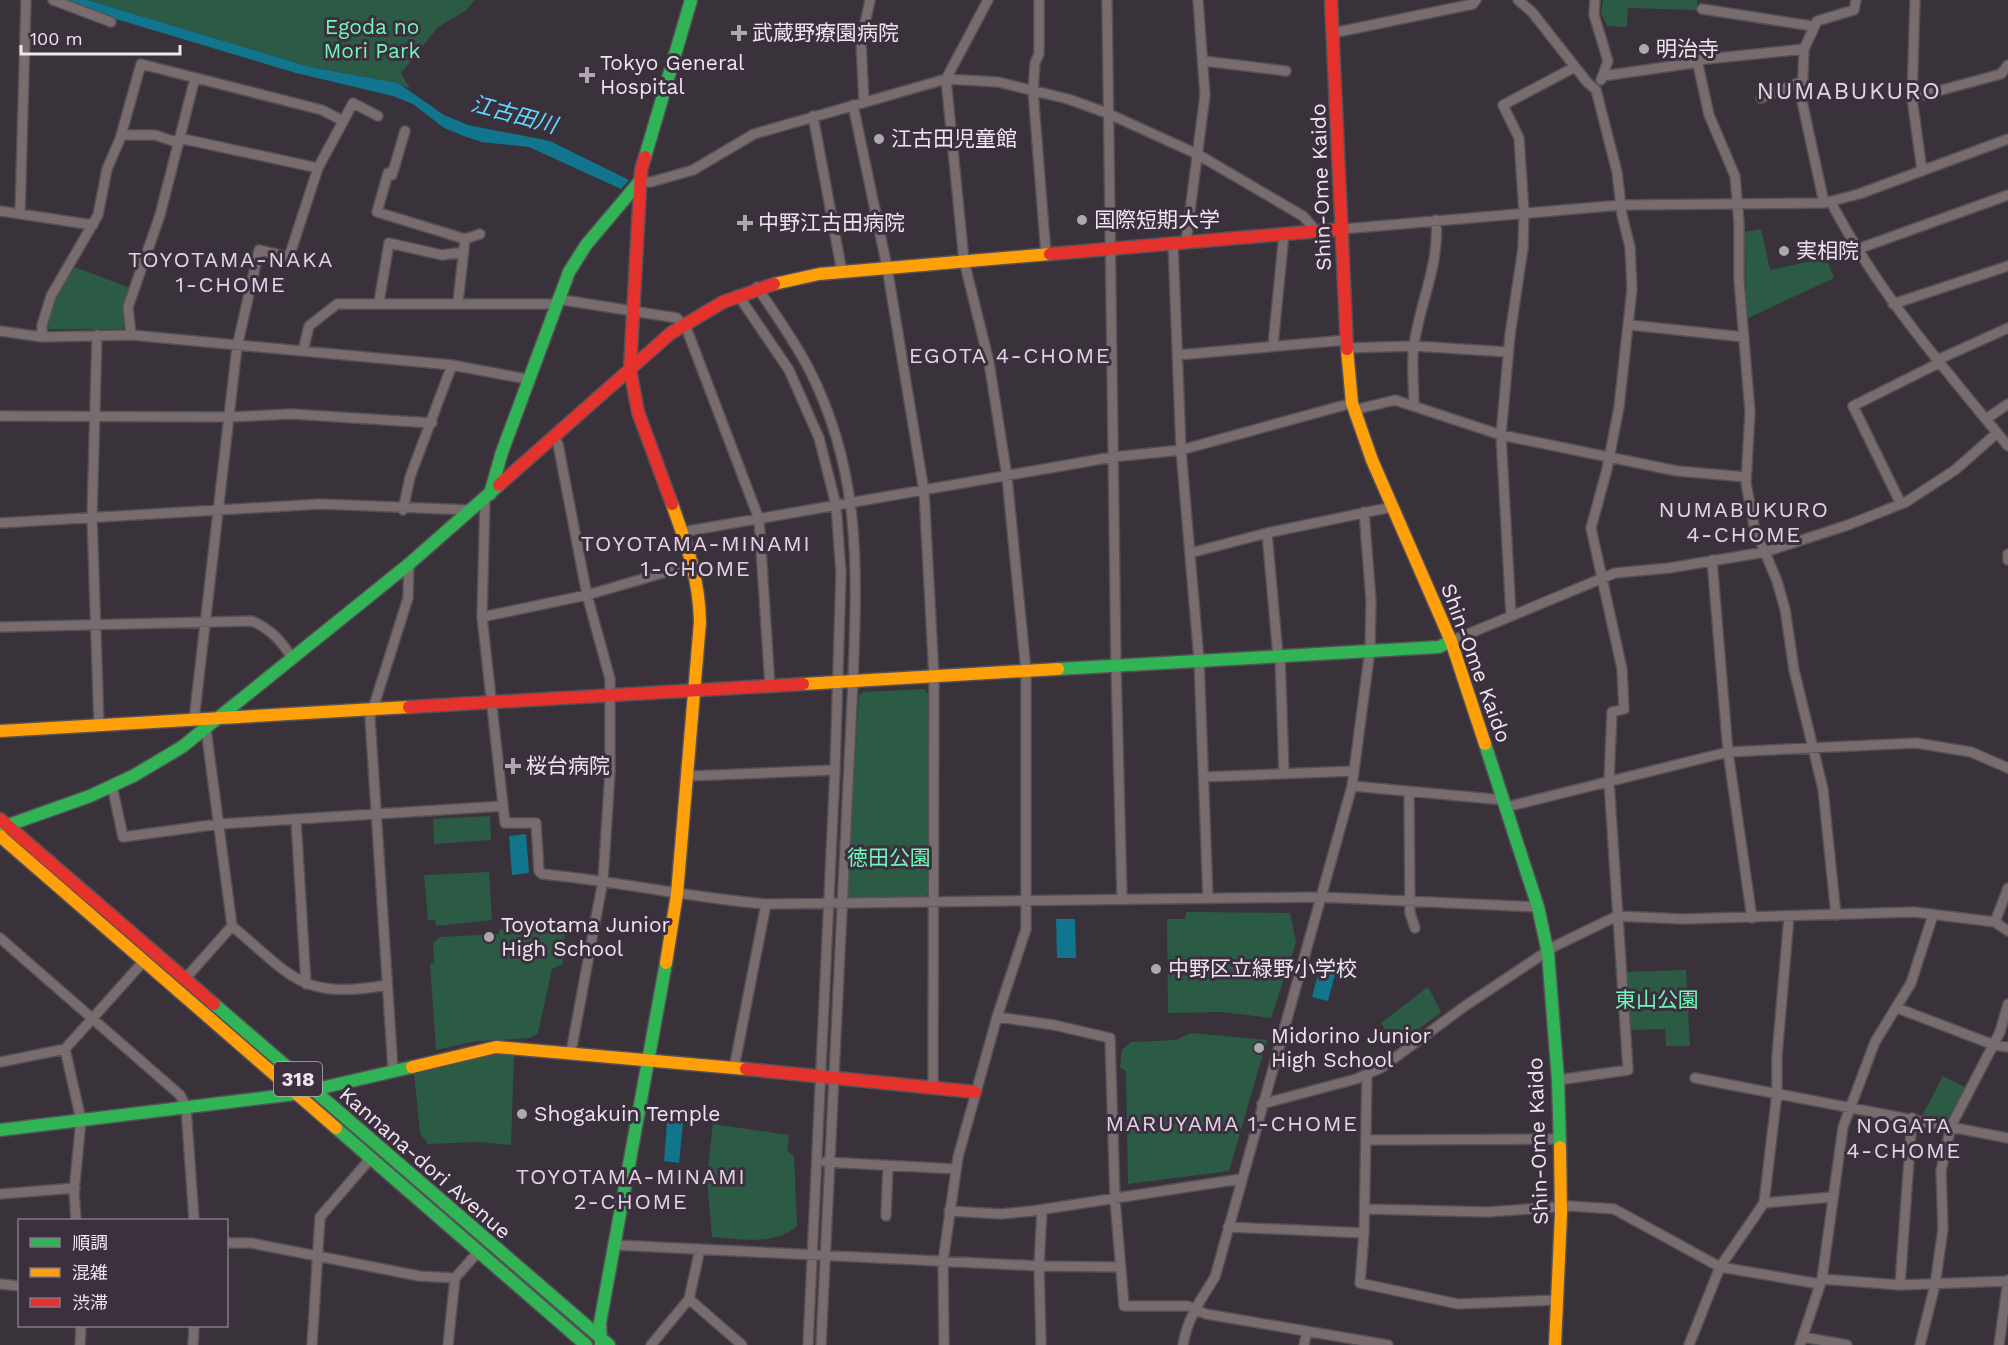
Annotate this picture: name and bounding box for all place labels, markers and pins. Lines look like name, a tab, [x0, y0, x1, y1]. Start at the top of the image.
place label: 武蔵野療園病院	[752, 20, 899, 45]
marker: 武蔵野療園病院	[730, 24, 748, 42]
place label: 明治寺	[1656, 36, 1719, 61]
marker: 明治寺	[1637, 42, 1651, 56]
place label: Tokyo General Hospital	[600, 50, 745, 99]
marker: Tokyo General Hospital	[578, 66, 596, 84]
place label: 江古田児童館	[891, 126, 1017, 151]
marker: 江古田児童館	[872, 132, 886, 146]
place label: 国際短期大学	[1094, 207, 1220, 232]
place label: 中野江古田病院	[758, 210, 905, 235]
marker: 国際短期大学	[1075, 213, 1089, 227]
marker: 中野江古田病院	[736, 214, 754, 232]
place label: 実相院	[1796, 238, 1859, 263]
marker: 実相院	[1777, 244, 1791, 258]
place label: 桜台病院	[526, 753, 610, 778]
marker: 桜台病院	[504, 757, 522, 775]
place label: Toyotama Junior High School	[501, 912, 671, 961]
marker: Toyotama Junior High School	[482, 930, 496, 944]
place label: 中野区立緑野小学校	[1168, 956, 1357, 981]
marker: 中野区立緑野小学校	[1149, 962, 1163, 976]
place label: Midorino Junior High School	[1271, 1023, 1432, 1072]
marker: Midorino Junior High School	[1252, 1041, 1266, 1055]
place label: Shogakuin Temple	[534, 1101, 720, 1126]
marker: Shogakuin Temple	[515, 1107, 529, 1121]

